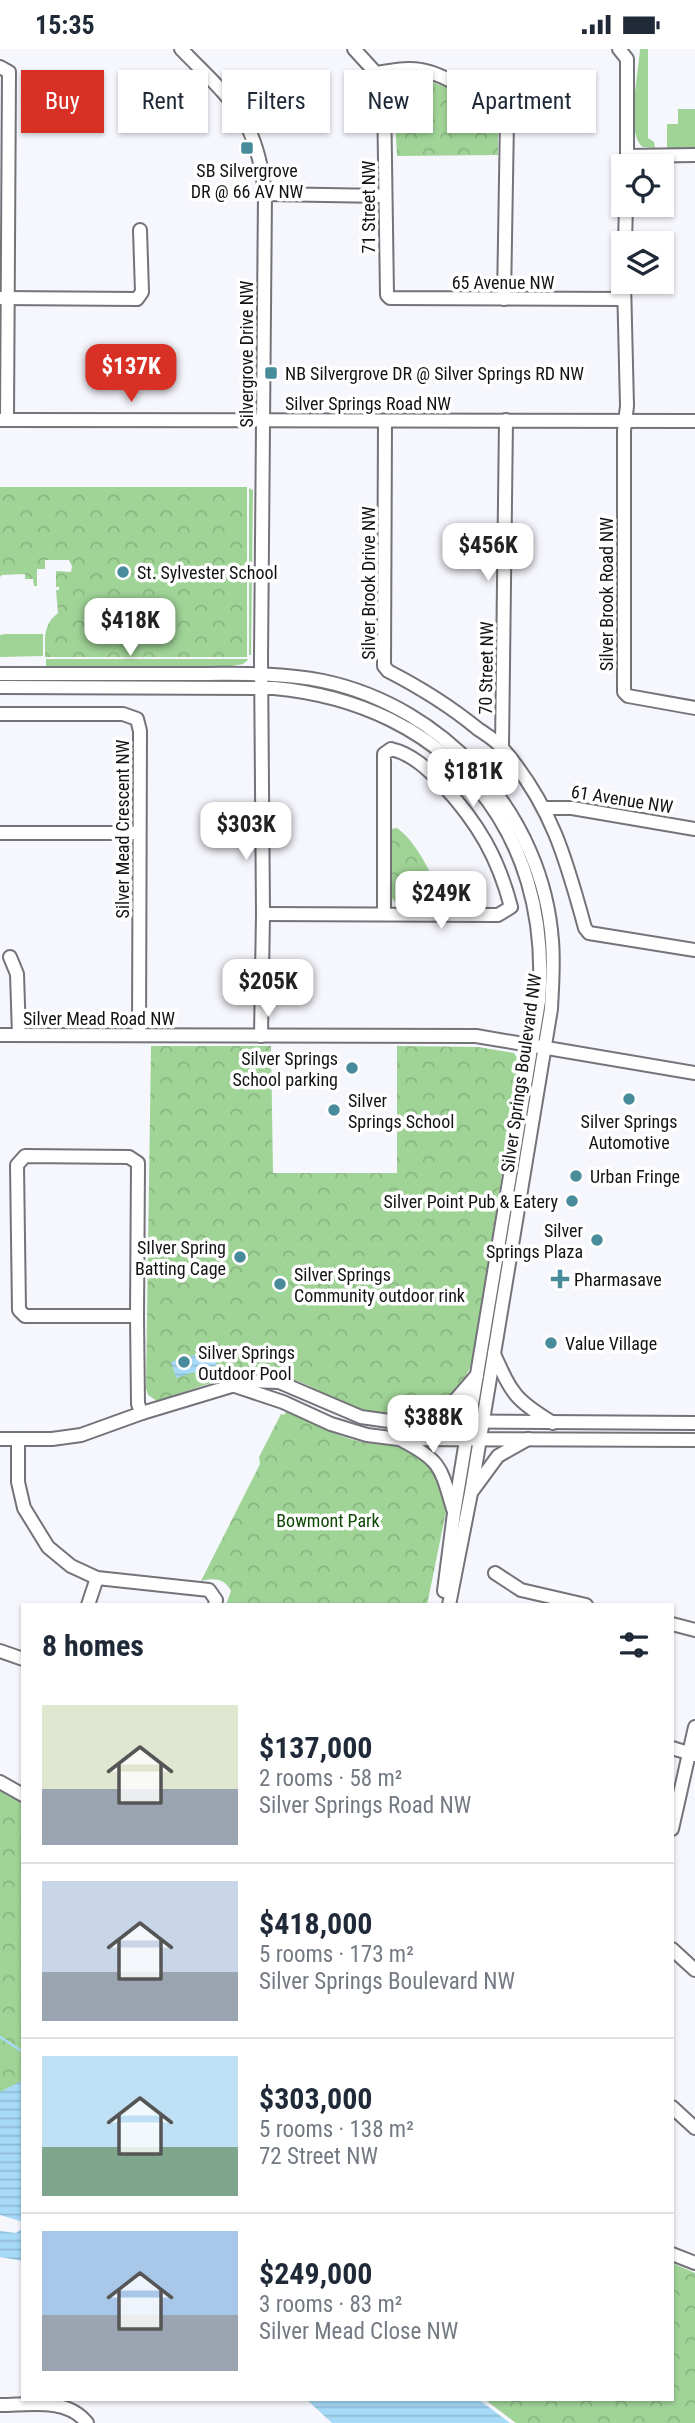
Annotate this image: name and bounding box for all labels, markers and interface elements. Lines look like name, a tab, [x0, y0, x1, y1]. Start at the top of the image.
text: 15:35	[35, 10, 95, 40]
chip: Buy	[21, 70, 104, 133]
chip: Rent	[118, 70, 208, 133]
chip: Filters	[222, 70, 330, 133]
chip: New	[344, 70, 433, 133]
chip: Apartment	[447, 70, 596, 133]
marker: SB Silvergrove DR @ 66 AV NW	[239, 140, 255, 156]
map controls	[611, 154, 674, 294]
button: locate	[611, 154, 674, 217]
place label: SB Silvergrove DR @ 66 AV NW	[191, 160, 304, 202]
street label: 71 Street NW	[358, 160, 379, 254]
button: layers	[611, 231, 674, 294]
street label: 65 Avenue NW	[452, 272, 555, 293]
street label: Silvergrove Drive NW	[236, 280, 257, 428]
pin: $137K	[82, 345, 180, 404]
text: $137K	[101, 353, 161, 380]
place label: NB Silvergrove DR @ Silver Springs RD NW	[285, 363, 584, 384]
marker: NB Silvergrove DR @ Silver Springs RD NW	[263, 365, 279, 381]
street label: Silver Springs Road NW	[285, 393, 451, 414]
street label: Silver Brook Drive NW	[358, 506, 379, 660]
street label: Silver Brook Road NW	[596, 517, 617, 671]
pin: $456K	[439, 524, 537, 583]
text: $456K	[458, 532, 518, 559]
place label: St. Sylvester School	[137, 562, 278, 583]
marker: St. Sylvester School	[115, 564, 131, 580]
pin: $418K	[81, 599, 179, 658]
text: $418K	[100, 607, 160, 634]
street label: 70 Street NW	[475, 621, 497, 715]
street label: Silver Mead Crescent NW	[112, 739, 133, 918]
pin: $181K	[424, 749, 522, 809]
text: $181K	[443, 758, 503, 785]
street label: 61 Avenue NW	[570, 781, 675, 817]
pin: $303K	[197, 803, 295, 862]
text: $303K	[216, 811, 276, 838]
pin: $249K	[392, 871, 490, 931]
text: $249K	[411, 880, 471, 907]
pin: $205K	[219, 960, 317, 1019]
text: $205K	[238, 968, 298, 995]
street label: Silver Springs Boulevard NW	[497, 972, 545, 1174]
street label: Silver Mead Road NW	[23, 1008, 175, 1029]
place label: Silver Springs School parking	[233, 1048, 338, 1090]
marker: Silver Springs School parking	[344, 1060, 360, 1076]
place label: Silver Springs School	[348, 1090, 454, 1132]
marker: Silver Springs Automotive	[621, 1091, 637, 1107]
marker: Silver Springs School	[326, 1102, 342, 1118]
place label: Silver Springs Automotive	[581, 1111, 677, 1153]
place label: Urban Fringe	[590, 1166, 680, 1187]
marker: Urban Fringe	[568, 1168, 584, 1184]
place label: Silver Point Pub & Eatery	[383, 1191, 559, 1212]
marker: Silver Point Pub & Eatery	[564, 1193, 580, 1209]
place label: Silver Springs Plaza	[486, 1220, 584, 1262]
marker: Silver Springs Plaza	[589, 1232, 605, 1248]
place label: SIlver Spring Batting Cage	[135, 1237, 226, 1279]
marker: SIlver Spring Batting Cage	[232, 1249, 248, 1265]
place label: Silver Springs Community outdoor rink	[294, 1264, 465, 1306]
place label: Pharmasave	[574, 1269, 662, 1290]
marker: Pharmasave	[552, 1271, 568, 1287]
marker: Silver Springs Community outdoor rink	[272, 1276, 288, 1292]
place label: Value Village	[565, 1333, 657, 1354]
marker: Value Village	[543, 1335, 559, 1351]
place label: Silver Springs Outdoor Pool	[198, 1342, 295, 1384]
marker: Silver Springs Outdoor Pool	[176, 1354, 192, 1370]
pin: $388K	[384, 1395, 482, 1455]
text: $388K	[403, 1404, 463, 1431]
park label: Bowmont Park	[276, 1510, 380, 1531]
icon: filters	[615, 1626, 653, 1664]
text: 8 homes	[42, 1628, 144, 1663]
text: $137,000	[259, 1730, 372, 1765]
icon: home	[98, 1733, 182, 1817]
text: 2 rooms · 58 m²	[259, 1765, 402, 1792]
text: Silver Springs Road NW	[259, 1792, 471, 1819]
text: $418,000	[259, 1906, 372, 1941]
icon: home	[98, 1909, 182, 1993]
text: 5 rooms · 173 m²	[259, 1941, 414, 1968]
text: Silver Springs Boulevard NW	[259, 1968, 515, 1995]
text: $303,000	[259, 2081, 372, 2116]
icon: home	[98, 2084, 182, 2168]
text: 5 rooms · 138 m²	[259, 2116, 414, 2143]
text: 72 Street NW	[259, 2143, 378, 2170]
text: $249,000	[259, 2256, 372, 2291]
icon: home	[98, 2259, 182, 2343]
text: 3 rooms · 83 m²	[259, 2291, 402, 2318]
text: Silver Mead Close NW	[259, 2318, 458, 2345]

